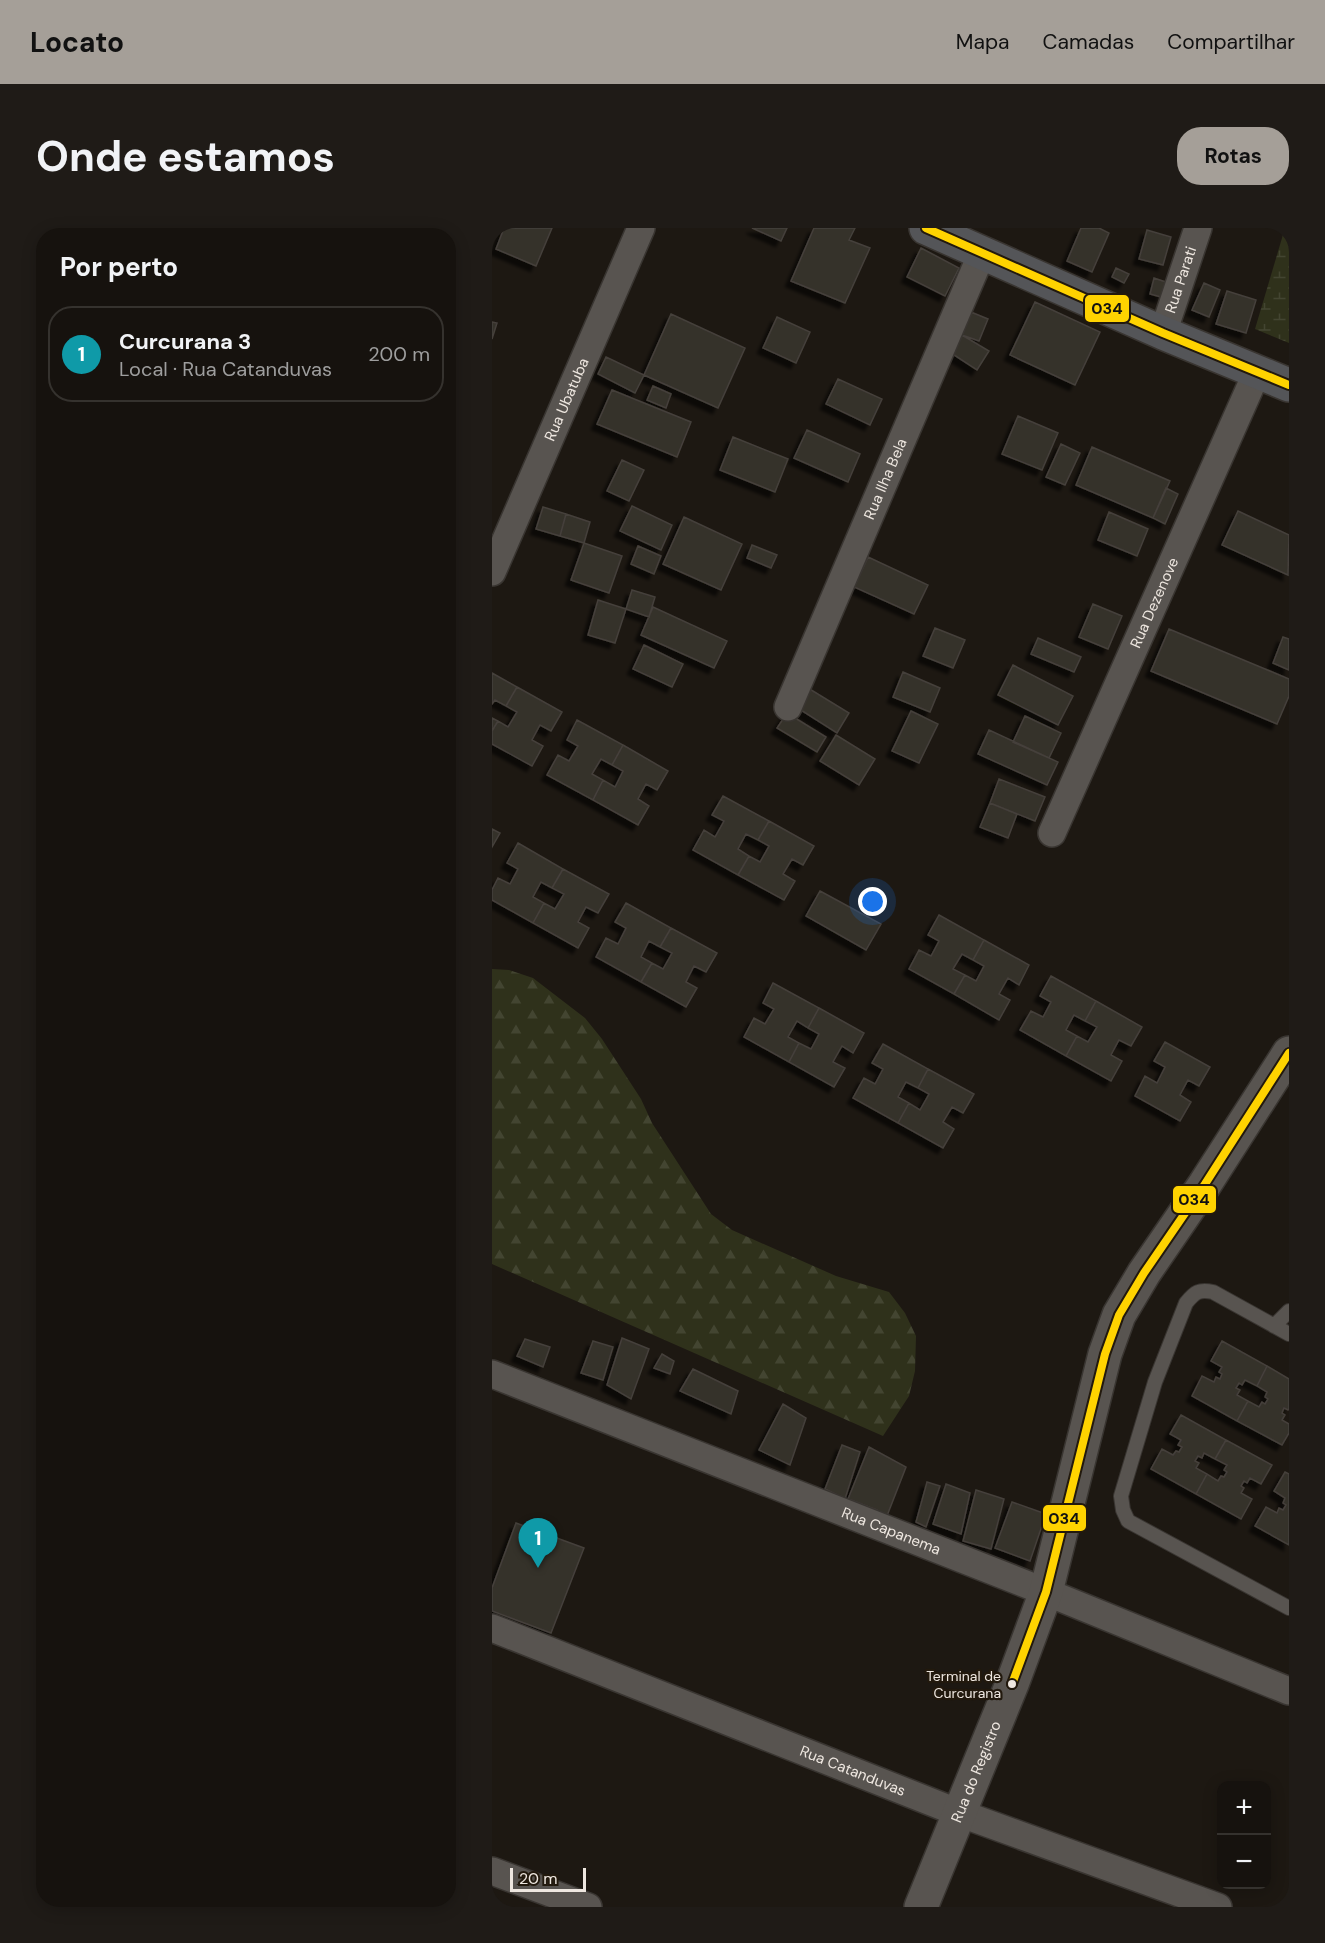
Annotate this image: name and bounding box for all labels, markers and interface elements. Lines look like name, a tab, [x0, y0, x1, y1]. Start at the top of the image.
text: Locato	[30, 24, 124, 61]
text: Mapa	[956, 28, 1009, 56]
text: Camadas	[1042, 28, 1134, 56]
text: Compartilhar	[1167, 28, 1295, 56]
button: Rotas	[1177, 127, 1289, 185]
text: Onde estamos	[36, 129, 335, 184]
street label: Rua Parati	[1160, 244, 1201, 316]
text: Por perto	[60, 250, 178, 284]
line badge: 034	[1084, 294, 1130, 323]
text: 034	[1091, 298, 1123, 319]
text: Curcurana 3	[119, 327, 251, 356]
text: 1	[78, 341, 85, 367]
text: 200 m	[368, 341, 430, 367]
street label: Rua Ubatuba	[540, 355, 594, 444]
text: Local · Rua Catanduvas	[119, 356, 332, 382]
street label: Rua Ilha Bela	[859, 435, 912, 523]
street label: Rua Dezenove	[1126, 554, 1183, 651]
your location	[858, 887, 887, 916]
line badge: 034	[1172, 1185, 1217, 1214]
text: 034	[1178, 1189, 1210, 1210]
street label: Rua Capanema	[839, 1503, 944, 1560]
line badge: 034	[1042, 1504, 1087, 1532]
text: 034	[1048, 1508, 1080, 1529]
pin: 1	[518, 1518, 558, 1568]
place label: Terminal de Curcurana	[926, 1667, 1001, 1702]
marker: Terminal de Curcurana	[1006, 1678, 1018, 1690]
street label: Rua do Registro	[946, 1718, 1006, 1826]
street label: Rua Catanduvas	[797, 1741, 909, 1801]
map controls	[1217, 1781, 1271, 1889]
button: +	[1217, 1781, 1271, 1835]
button: −	[1217, 1835, 1271, 1889]
scale bar	[510, 1865, 586, 1892]
text: 20 m	[519, 1868, 558, 1889]

